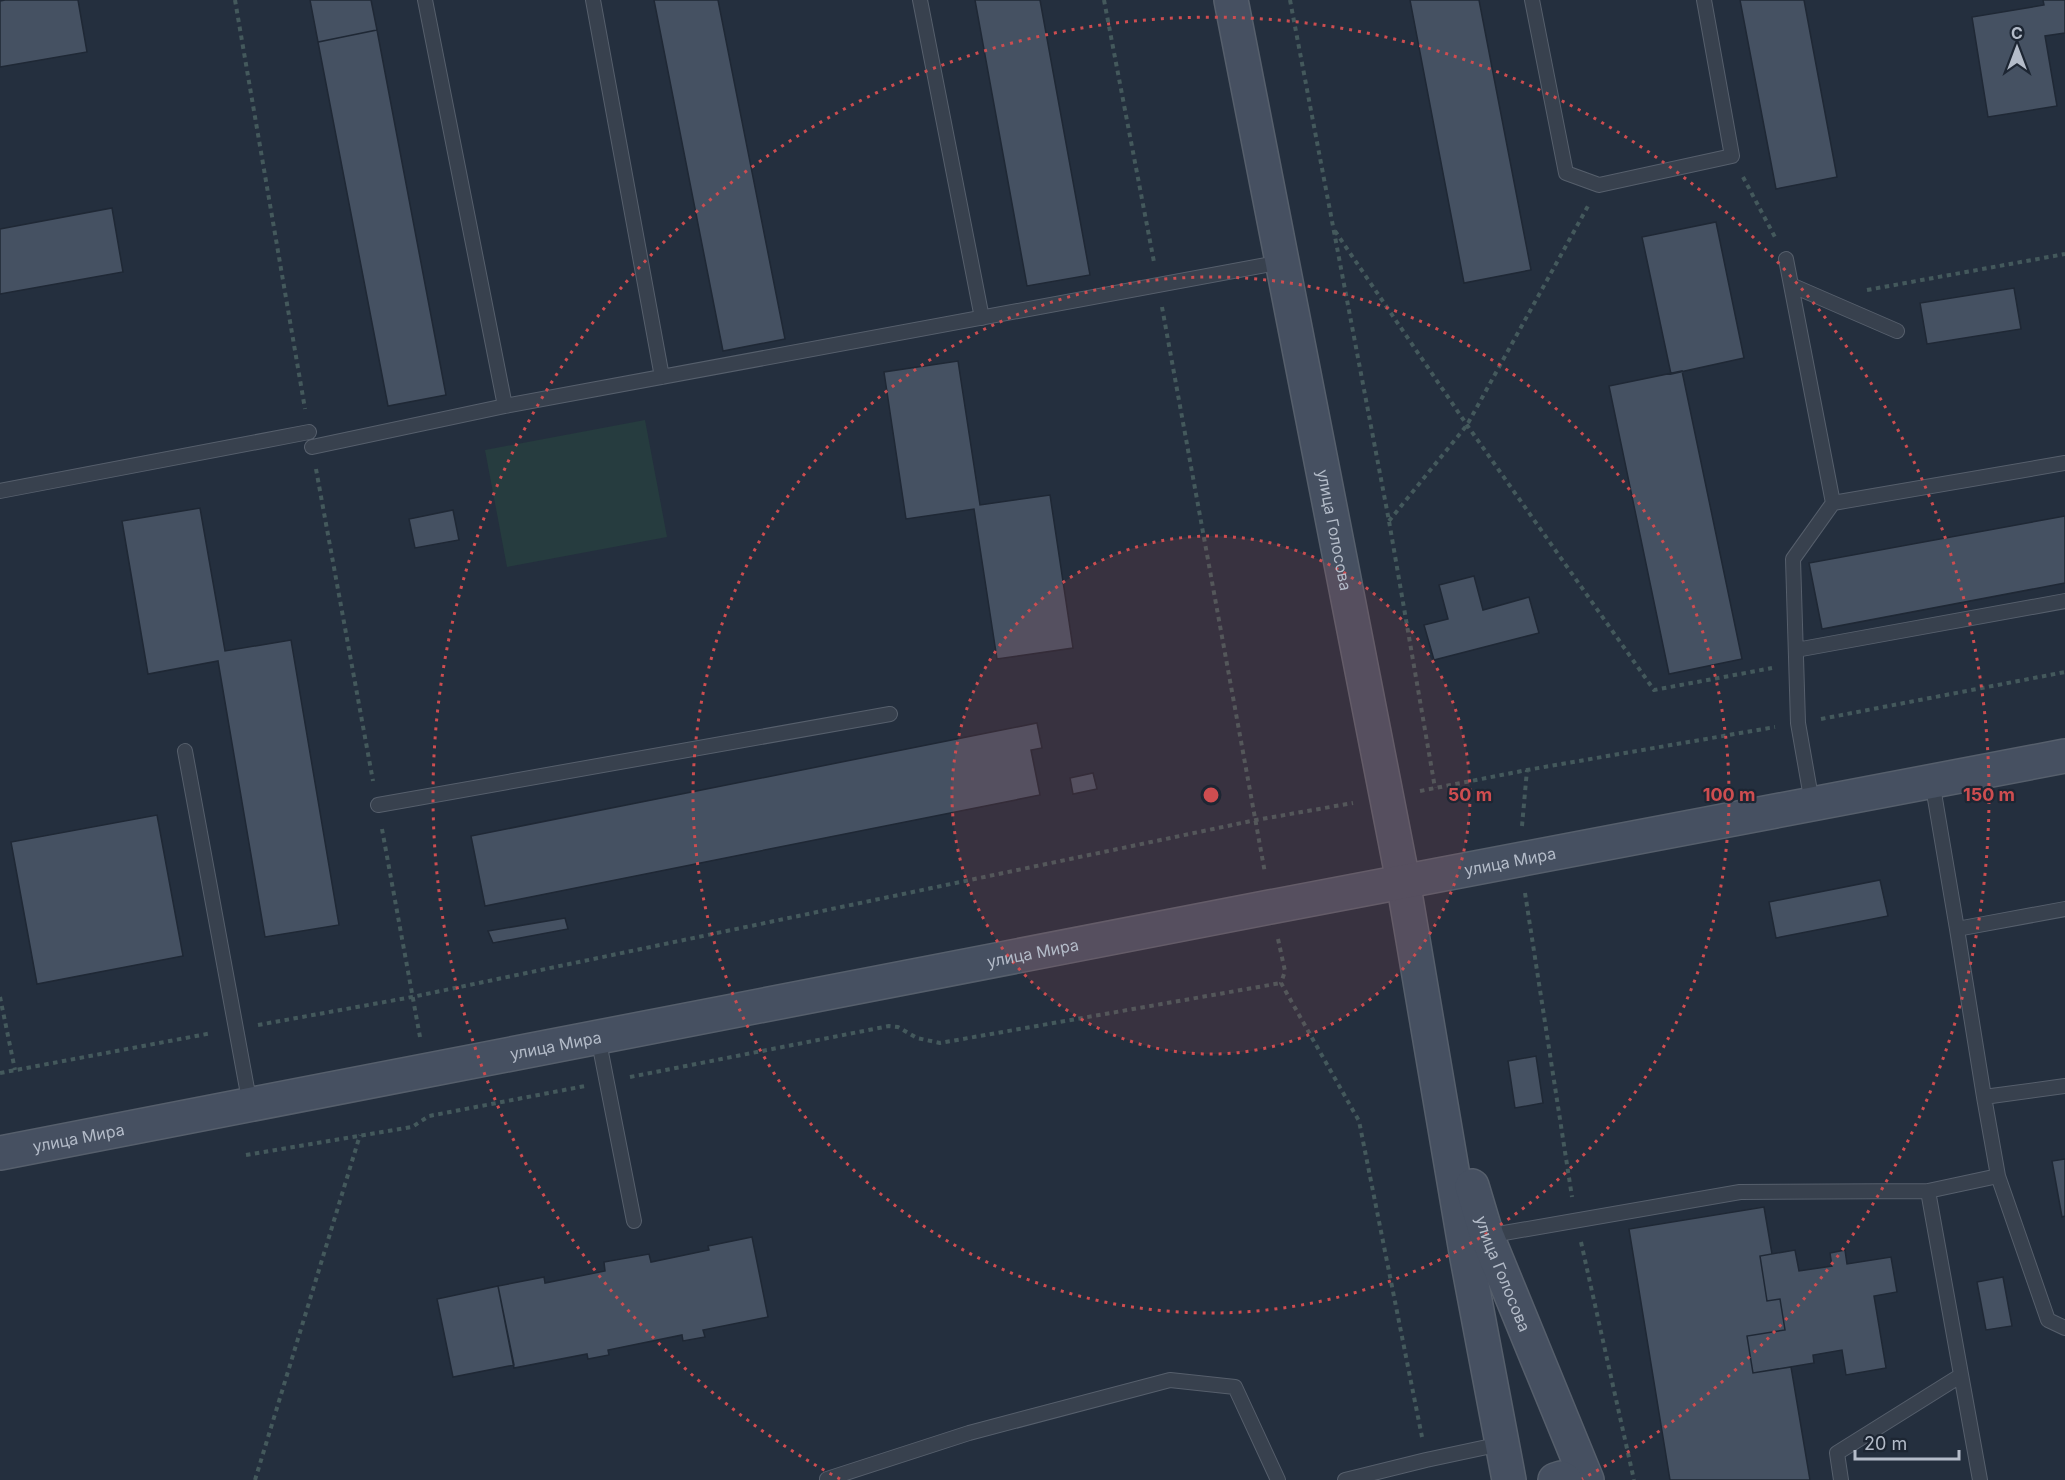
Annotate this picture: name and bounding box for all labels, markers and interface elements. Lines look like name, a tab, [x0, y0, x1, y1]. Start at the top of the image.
north arrow	[1987, 18, 2047, 78]
text: С	[2011, 23, 2023, 43]
street label: улица Голосова	[1313, 468, 1356, 592]
text: 50 m	[1448, 784, 1492, 805]
text: 100 m	[1703, 784, 1755, 805]
text: 150 m	[1963, 784, 2015, 805]
centre of rings	[1201, 785, 1221, 805]
street label: улица Мира	[1463, 843, 1558, 880]
street label: улица Мира	[985, 934, 1080, 972]
street label: улица Мира	[508, 1027, 603, 1064]
street label: улица Мира	[31, 1119, 126, 1156]
street label: улица Голосова	[1471, 1213, 1535, 1335]
scale bar	[1855, 1423, 1958, 1461]
text: 20 m	[1864, 1433, 1907, 1454]

